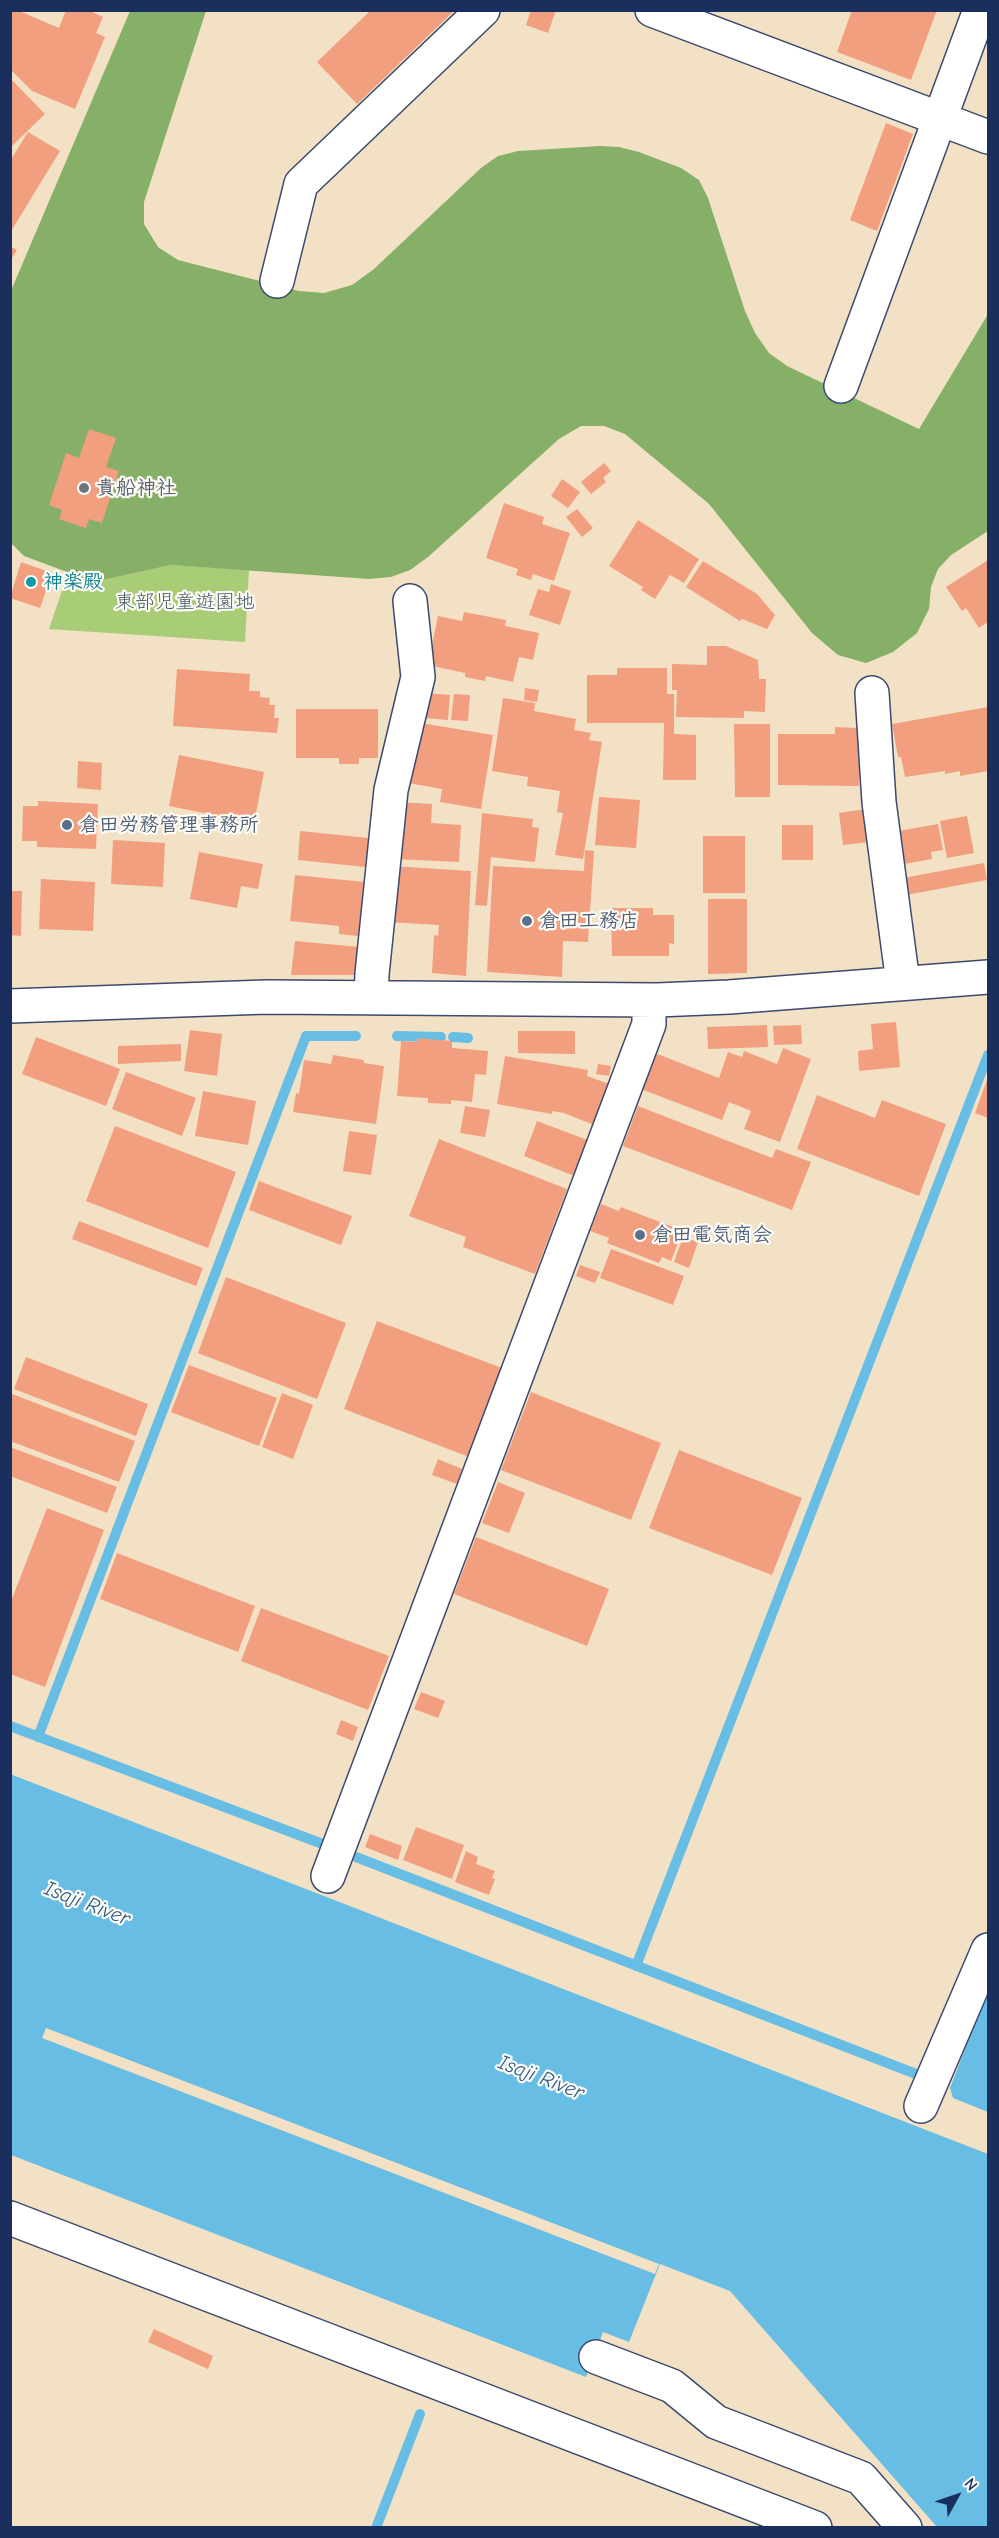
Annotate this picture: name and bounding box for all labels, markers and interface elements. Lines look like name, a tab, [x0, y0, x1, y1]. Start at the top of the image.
place label: 貴船神社	[96, 476, 176, 500]
marker: 貴船神社	[77, 481, 91, 495]
place label: 神楽殿	[43, 570, 103, 594]
marker: 神楽殿	[24, 575, 38, 589]
park label: 東部児童遊園地	[115, 590, 255, 614]
place label: 倉田労務管理事務所	[79, 813, 259, 837]
marker: 倉田労務管理事務所	[60, 818, 74, 832]
place label: 倉田工務店	[539, 909, 639, 933]
marker: 倉田工務店	[520, 914, 534, 928]
place label: 倉田電気商会	[652, 1223, 772, 1247]
marker: 倉田電気商会	[633, 1228, 647, 1242]
water label: Isaji River	[41, 1876, 133, 1932]
water label: Isaji River	[495, 2050, 587, 2106]
north arrow	[927, 2466, 987, 2526]
text: N	[961, 2475, 981, 2494]

